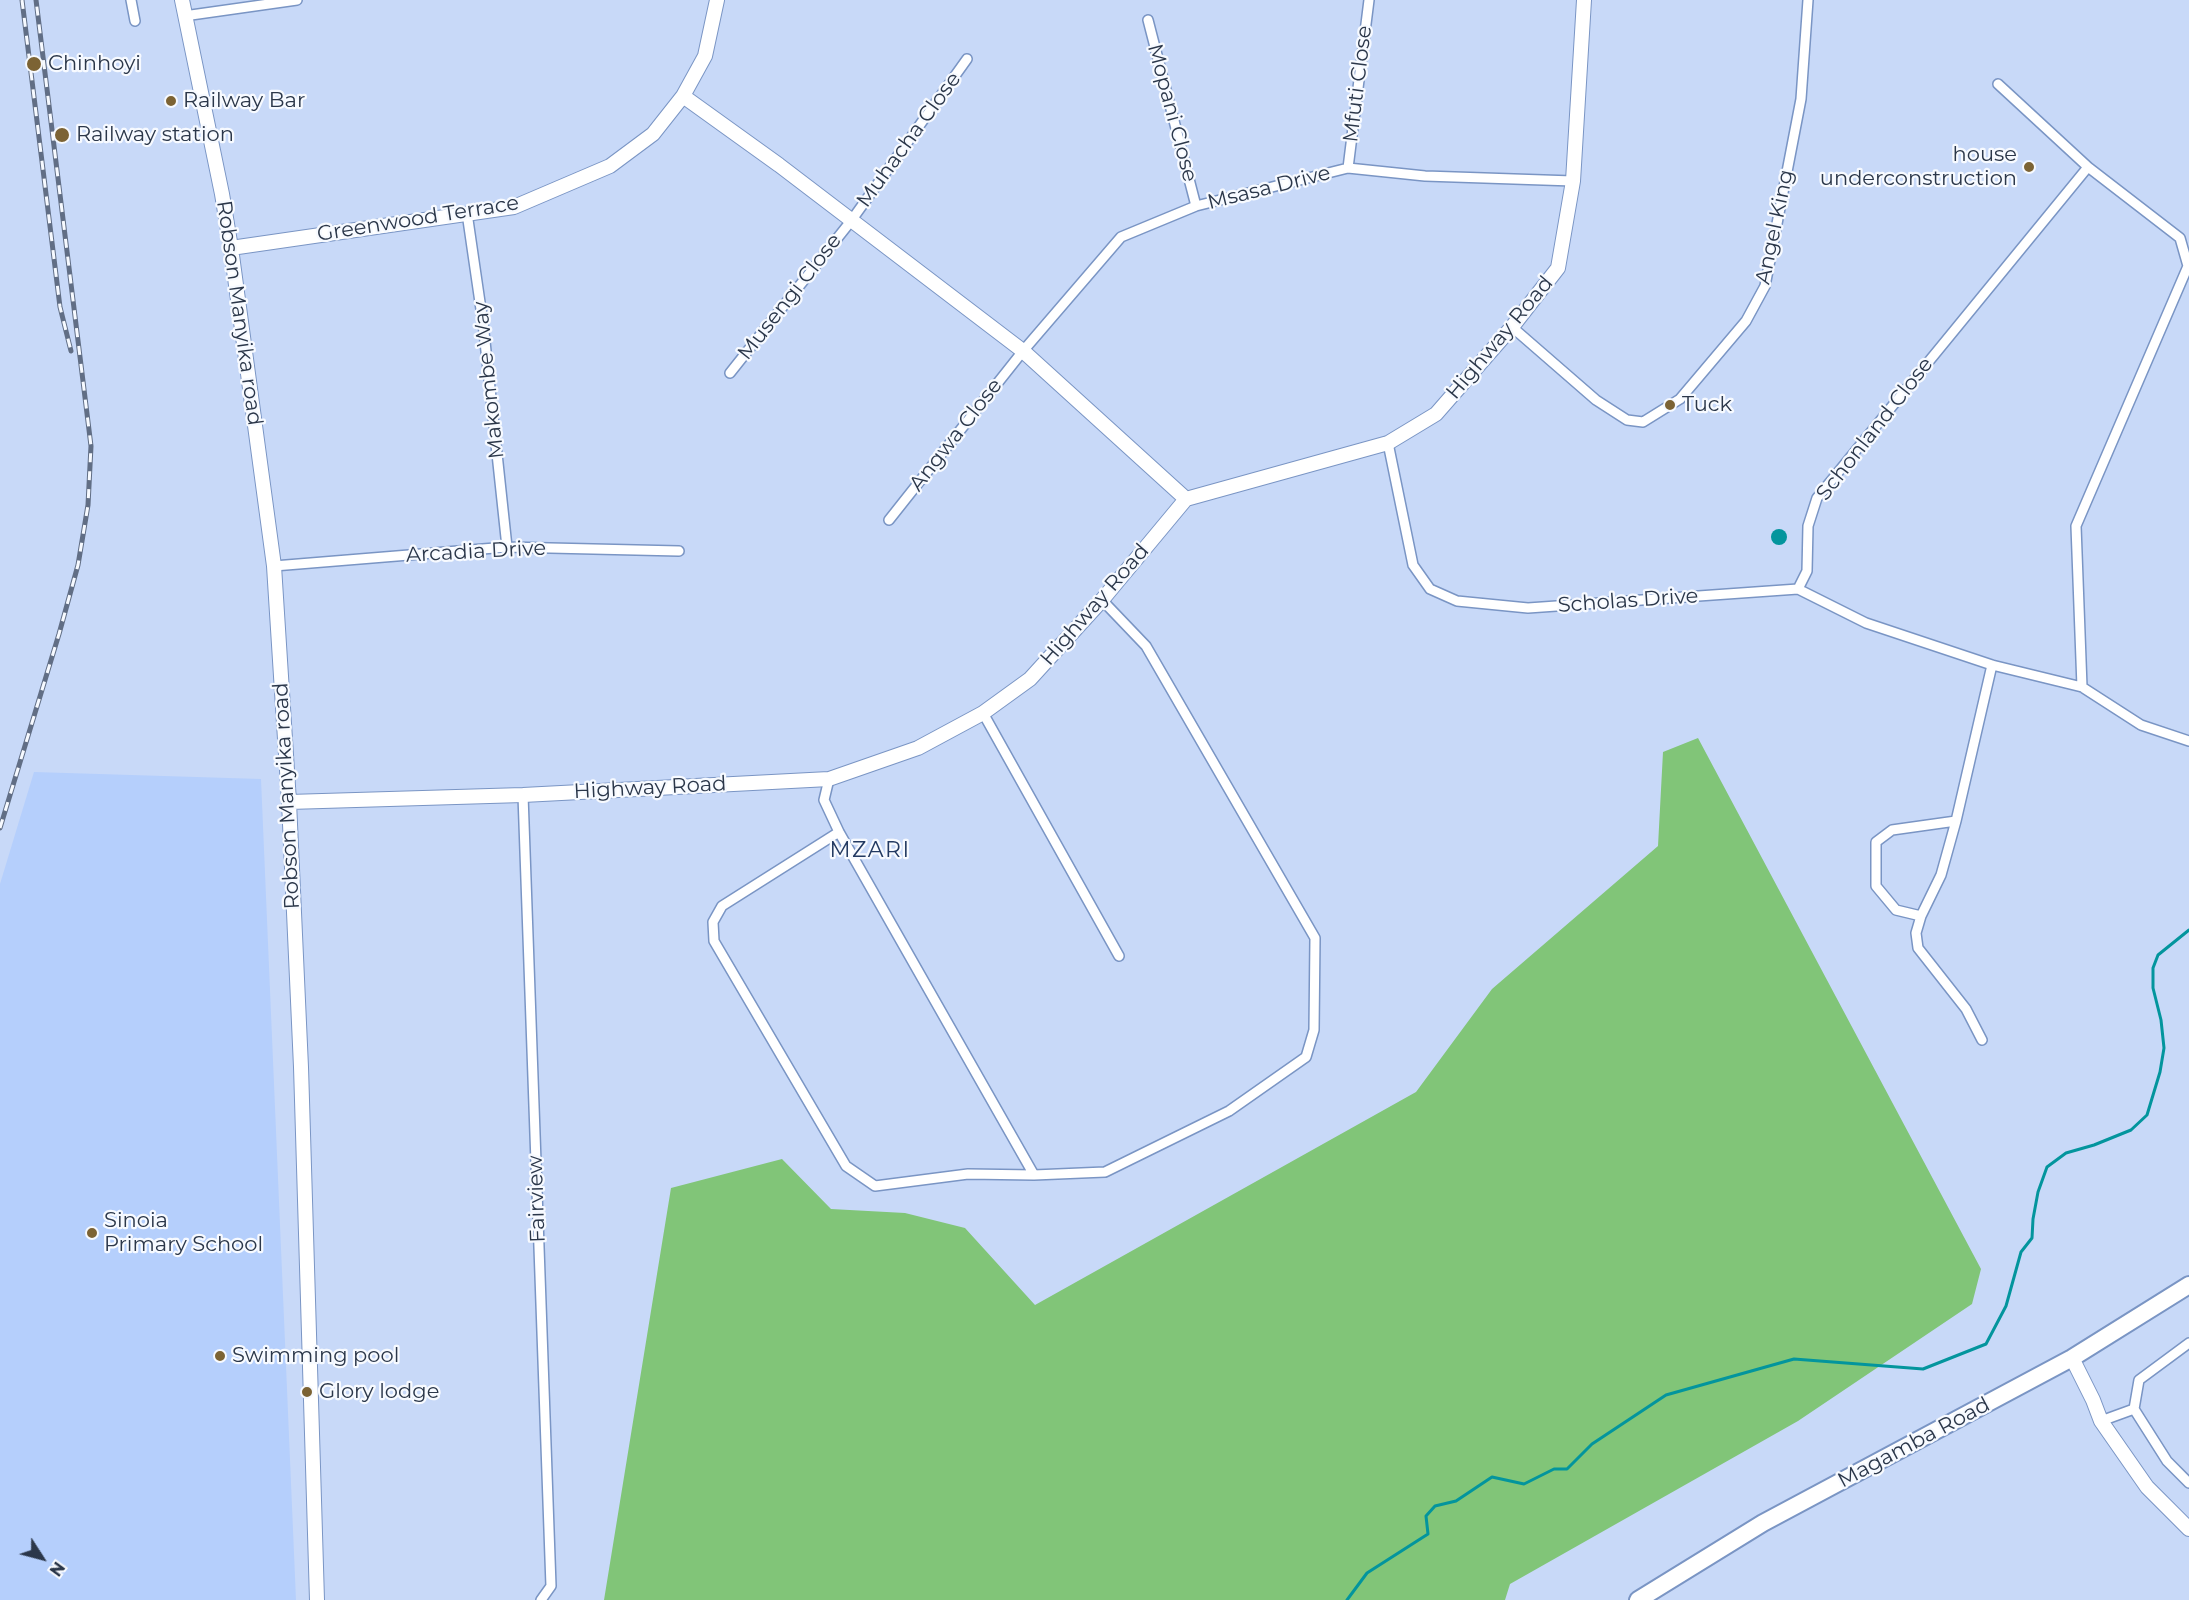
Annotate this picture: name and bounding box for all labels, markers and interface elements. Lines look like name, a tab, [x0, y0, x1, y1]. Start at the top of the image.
street label: Mfuti Close	[1338, 24, 1378, 144]
street label: Mopani Close	[1141, 41, 1203, 185]
place label: Chinhoyi	[48, 51, 141, 77]
marker: Chinhoyi	[25, 55, 43, 73]
street label: Muhacha Close	[851, 67, 967, 213]
place label: Railway Bar	[183, 88, 305, 114]
marker: Railway Bar	[164, 94, 178, 108]
place label: Railway station	[76, 122, 234, 148]
marker: Railway station	[53, 126, 71, 144]
place label: house underconstruction	[1820, 142, 2017, 192]
marker: house underconstruction	[2022, 160, 2036, 174]
street label: Msasa Drive	[1205, 161, 1333, 215]
street label: Angel King	[1751, 167, 1799, 287]
street label: Greenwood Terrace	[315, 191, 521, 247]
street label: Robson Manyika road	[211, 199, 267, 427]
street label: Musengi Close	[733, 229, 847, 365]
street label: Highway Road	[1441, 271, 1559, 405]
street label: Makombe Way	[468, 300, 510, 460]
street label: Schonland Close	[1811, 352, 1939, 506]
street label: Angwa Close	[904, 374, 1008, 496]
place label: Tuck	[1682, 392, 1732, 418]
marker: Tuck	[1663, 398, 1677, 412]
street label: Arcadia Drive	[405, 536, 547, 568]
street label: Highway Road	[1035, 539, 1155, 671]
street label: Scholas Drive	[1557, 584, 1699, 618]
street label: Robson Manyika road	[268, 682, 306, 910]
street label: Highway Road	[573, 771, 727, 805]
district label: MZARI	[829, 838, 911, 864]
street label: Fairview	[523, 1155, 551, 1243]
place label: Sinoia Primary School	[104, 1208, 263, 1258]
marker: Sinoia Primary School	[85, 1226, 99, 1240]
place label: Swimming pool	[232, 1343, 399, 1369]
marker: Swimming pool	[213, 1349, 227, 1363]
place label: Glory lodge	[319, 1379, 439, 1405]
marker: Glory lodge	[300, 1385, 314, 1399]
street label: Magamba Road	[1834, 1392, 1994, 1494]
north arrow	[12, 1528, 72, 1588]
text: N	[45, 1558, 68, 1580]

